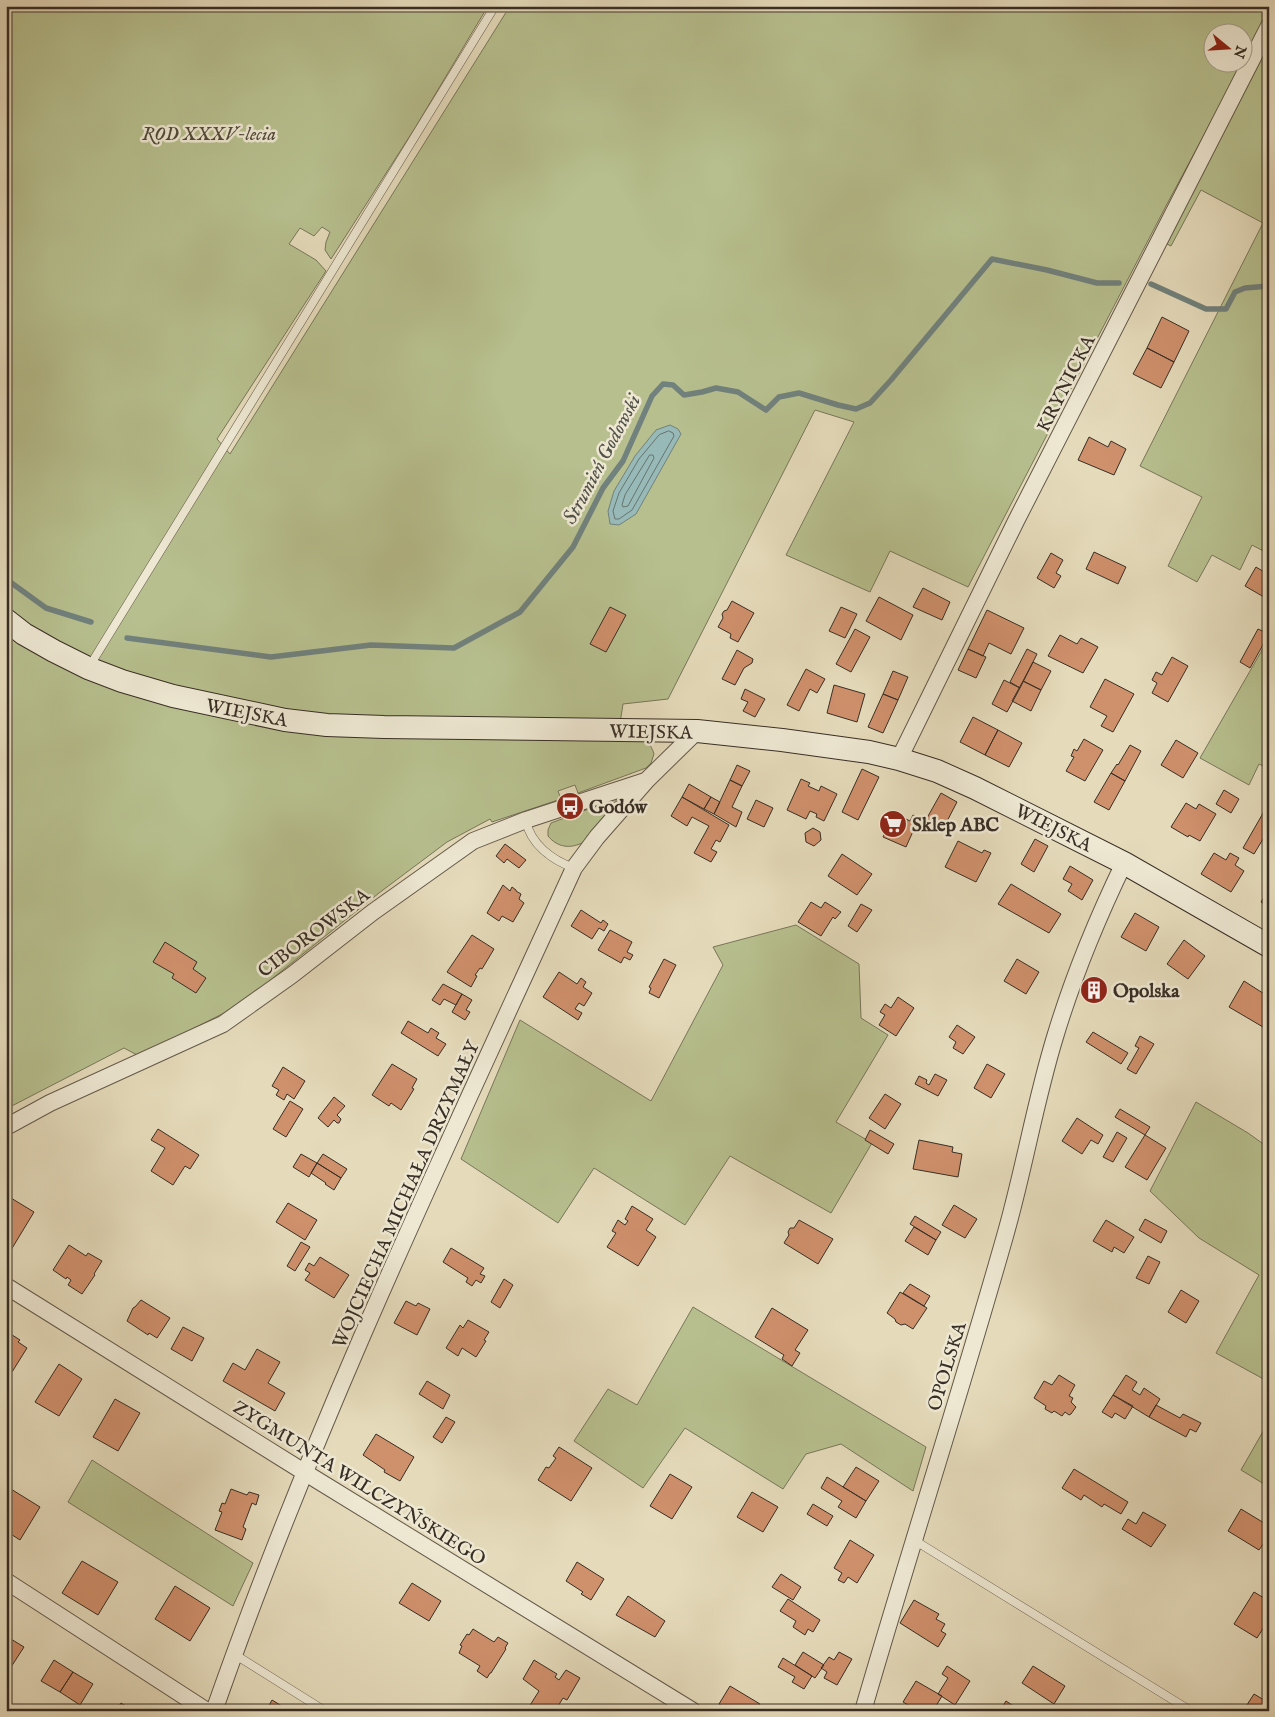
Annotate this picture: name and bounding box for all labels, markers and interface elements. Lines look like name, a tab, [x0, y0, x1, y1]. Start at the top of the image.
north arrow	[1202, 22, 1252, 72]
text: N	[1229, 42, 1250, 60]
park label: ROD XXXV-lecia	[142, 123, 276, 147]
street label: KRYNICKA	[1032, 330, 1102, 436]
water label: Strumień Godowski	[558, 390, 648, 529]
street label: WIEJSKA	[204, 694, 291, 734]
street label: WIEJSKA	[609, 720, 694, 746]
bus stop icon: Godów	[555, 791, 585, 821]
place label: Godów	[589, 796, 649, 820]
street label: WIEJSKA	[1011, 799, 1097, 859]
supermarket icon: Sklep ABC	[878, 809, 908, 839]
place label: Sklep ABC	[912, 814, 1000, 838]
street label: CIBOROWSKA	[254, 883, 376, 983]
building icon: Opolska	[1079, 975, 1109, 1005]
place label: Opolska	[1113, 980, 1180, 1004]
street label: WOJCIECHA MICHAŁA DRZYMAŁY	[328, 1036, 486, 1352]
street label: OPOLSKA	[923, 1318, 973, 1414]
street label: ZYGMUNTA WILCZYŃSKIEGO	[228, 1395, 491, 1572]

